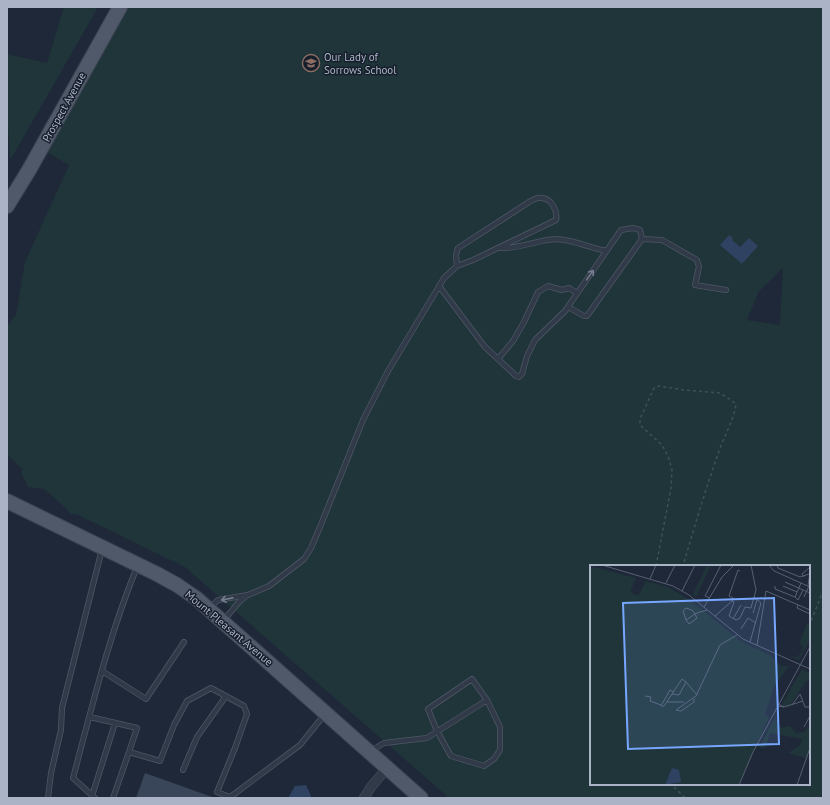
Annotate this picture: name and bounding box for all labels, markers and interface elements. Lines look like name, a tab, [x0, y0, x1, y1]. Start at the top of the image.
place label: Our Lady of Sorrows School	[324, 50, 397, 77]
school or university icon: Our Lady of Sorrows School	[301, 53, 321, 73]
street label: Prospect Avenue	[39, 70, 89, 144]
one-way arrow	[586, 270, 594, 281]
inset map	[590, 565, 810, 785]
street label: Mount Pleasant Avenue	[182, 587, 276, 669]
one-way arrow	[220, 595, 233, 603]

